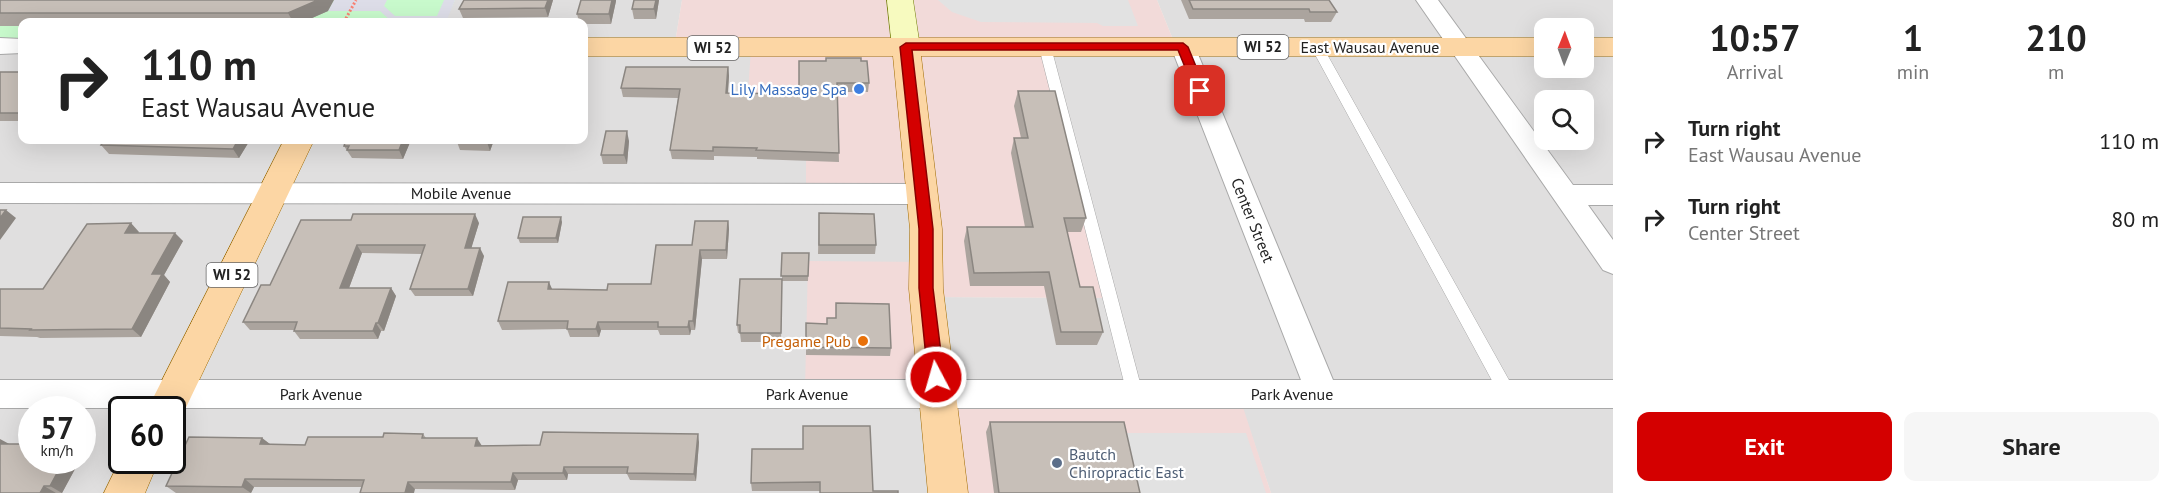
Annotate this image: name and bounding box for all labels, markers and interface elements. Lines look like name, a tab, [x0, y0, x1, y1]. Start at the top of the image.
text: 10:57	[1709, 14, 1801, 61]
text: 1	[1903, 14, 1923, 61]
text: 210	[2026, 14, 2087, 61]
north arrow	[1534, 18, 1594, 78]
map controls	[1534, 18, 1594, 150]
road number: WI 52	[1238, 35, 1288, 59]
road number: WI 52	[688, 36, 738, 60]
text: 110 m	[141, 37, 257, 92]
street label: East Wausau Avenue	[1301, 37, 1439, 57]
icon: right	[42, 42, 120, 120]
text: Arrival	[1727, 59, 1783, 85]
text: min	[1897, 59, 1929, 85]
text: m	[2048, 59, 2064, 85]
pin	[1174, 65, 1225, 116]
icon: arrive	[1183, 74, 1216, 107]
place label: Lily Massage Spa	[731, 79, 847, 99]
marker: Lily Massage Spa	[852, 82, 866, 96]
text: East Wausau Avenue	[141, 90, 375, 124]
button: search	[1534, 90, 1594, 150]
text: Turn right	[1688, 114, 1780, 142]
icon: right	[1637, 125, 1670, 158]
text: 110 m	[2099, 127, 2159, 155]
text: East Wausau Avenue	[1688, 142, 1862, 168]
street label: Center Street	[1227, 175, 1279, 266]
street label: Mobile Avenue	[411, 183, 511, 203]
text: Turn right	[1688, 192, 1780, 220]
icon: right	[1637, 203, 1670, 236]
text: 80 m	[2111, 205, 2159, 233]
text: Center Street	[1688, 220, 1800, 246]
road number: WI 52	[206, 263, 258, 287]
place label: Pregame Pub	[762, 331, 851, 351]
marker: Pregame Pub	[856, 334, 870, 348]
position arrow	[904, 345, 968, 409]
street label: Park Avenue	[280, 384, 362, 404]
street label: Park Avenue	[766, 384, 848, 404]
street label: Park Avenue	[1251, 384, 1333, 404]
speed limit sign: 60	[108, 396, 186, 474]
text: 57	[40, 408, 74, 447]
button: Exit	[1637, 412, 1892, 481]
button: Share	[1904, 412, 2159, 481]
text: km/h	[41, 441, 73, 460]
place label: Bautch Chiropractic East	[1069, 444, 1185, 482]
marker: Bautch Chiropractic East	[1050, 456, 1064, 470]

